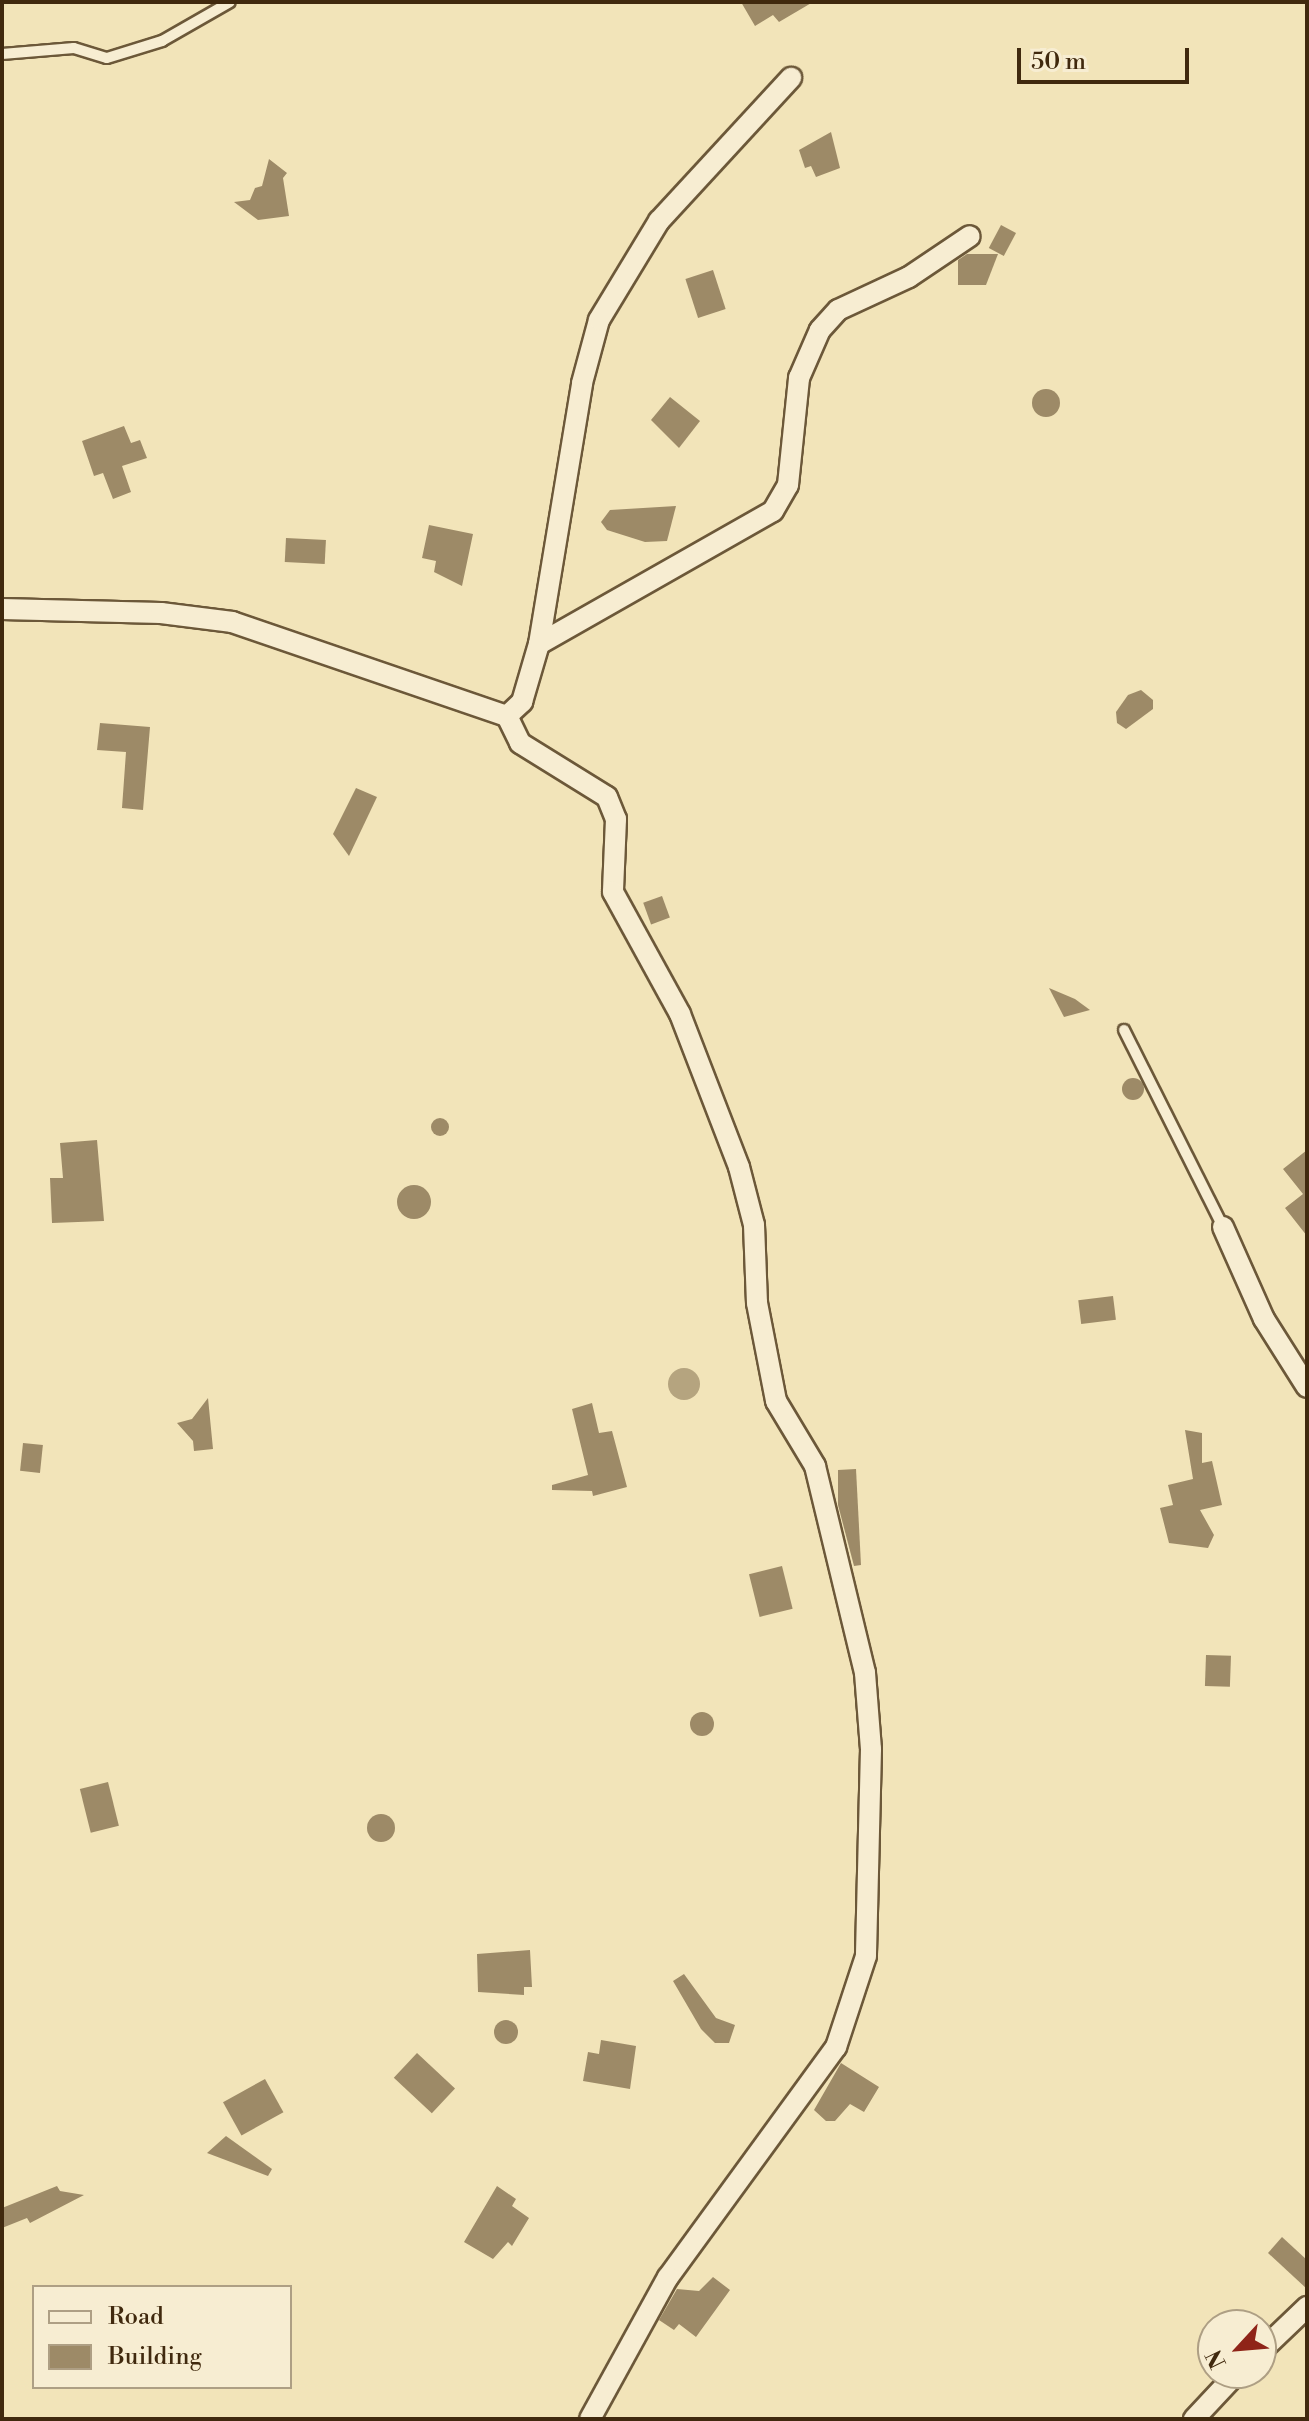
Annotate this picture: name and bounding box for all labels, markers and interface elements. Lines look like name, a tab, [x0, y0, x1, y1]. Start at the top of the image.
scale bar	[1021, 32, 1193, 82]
text: 50 m	[1031, 47, 1086, 77]
legend	[32, 2285, 292, 2389]
text: Road	[108, 2302, 164, 2332]
north arrow	[1197, 2309, 1277, 2389]
text: Building	[108, 2342, 202, 2372]
text: N	[1201, 2345, 1233, 2373]

